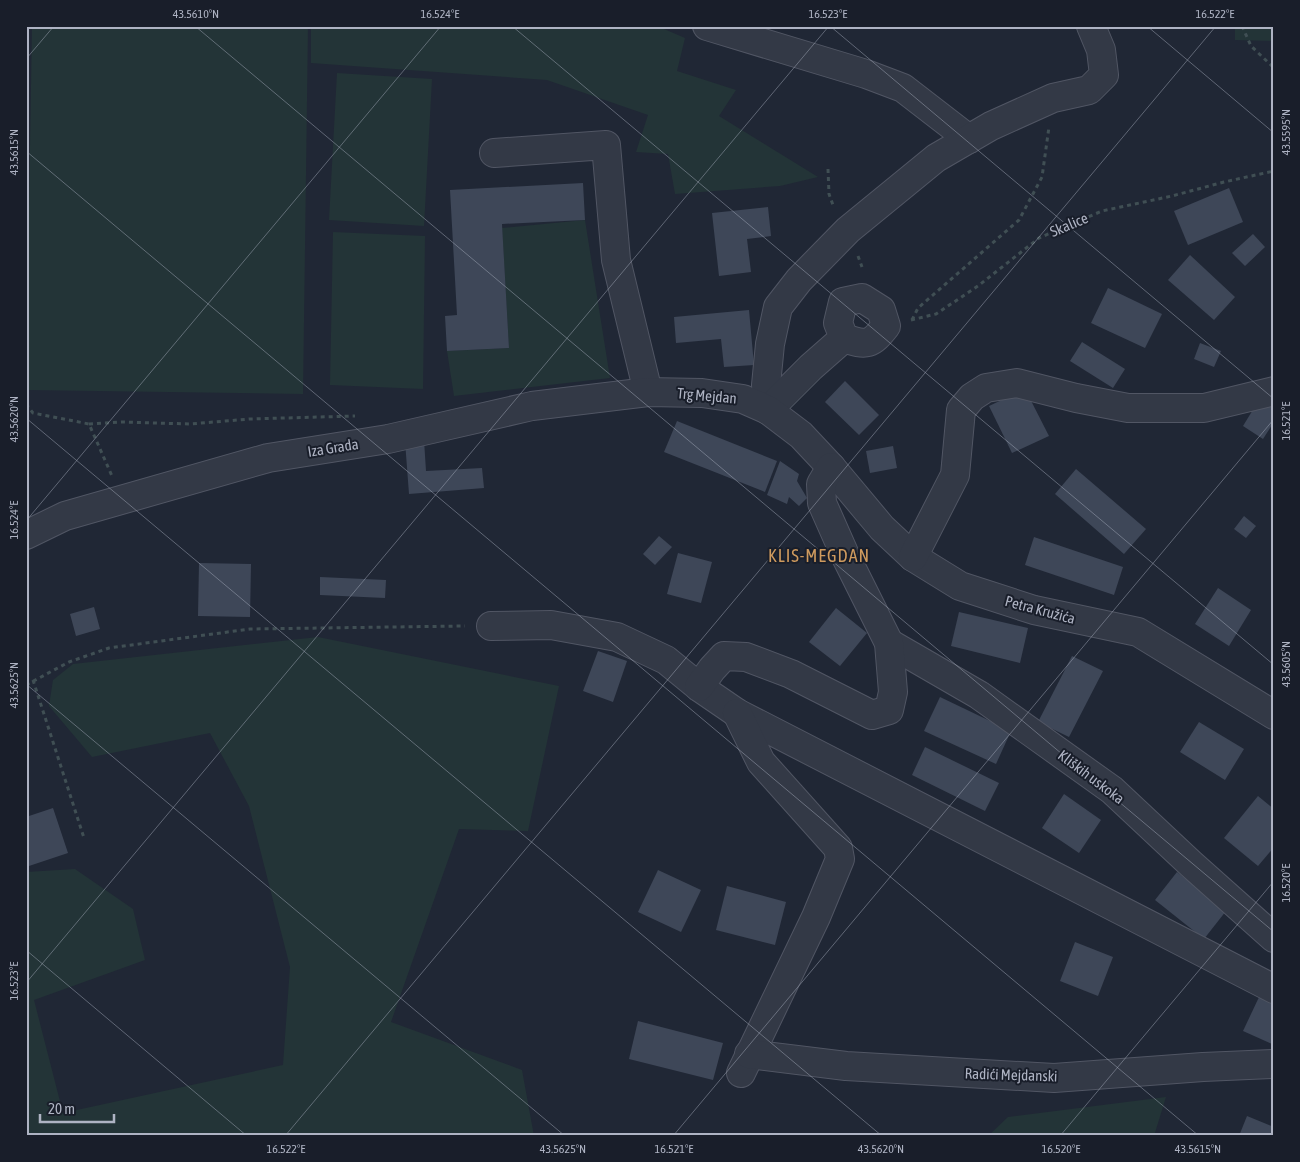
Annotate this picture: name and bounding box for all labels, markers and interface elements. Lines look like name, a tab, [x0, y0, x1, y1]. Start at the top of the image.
text: 43.5610°N	[173, 7, 219, 21]
text: 16.524°E	[421, 7, 459, 21]
text: 16.523°E	[809, 7, 847, 21]
text: 16.522°E	[1196, 7, 1234, 21]
text: 43.5595°N	[1279, 109, 1293, 155]
text: 43.5615°N	[7, 129, 21, 175]
street label: Skalice	[1047, 209, 1091, 240]
street label: Trg Mejdan	[676, 384, 738, 407]
text: 43.5620°N	[7, 396, 21, 442]
text: 16.521°E	[1279, 402, 1293, 440]
street label: Iza Grada	[306, 435, 360, 460]
text: 16.524°E	[7, 501, 21, 539]
district label: KLIS-MEGDAN	[768, 545, 870, 566]
street label: Petra Kružića	[1003, 592, 1077, 627]
text: 43.5605°N	[1279, 641, 1293, 687]
text: 43.5625°N	[7, 662, 21, 708]
street label: Kliških uskoka	[1055, 746, 1128, 807]
text: 16.520°E	[1279, 864, 1293, 902]
text: 16.523°E	[7, 962, 21, 1000]
street label: Radići Mejdanski	[964, 1064, 1058, 1085]
scale bar	[40, 1092, 114, 1124]
text: 20 m	[48, 1100, 75, 1117]
text: 16.522°E	[267, 1142, 305, 1156]
text: 43.5625°N	[540, 1142, 586, 1156]
text: 16.521°E	[655, 1142, 693, 1156]
text: 43.5620°N	[858, 1142, 904, 1156]
text: 16.520°E	[1042, 1142, 1080, 1156]
text: 43.5615°N	[1175, 1142, 1221, 1156]

